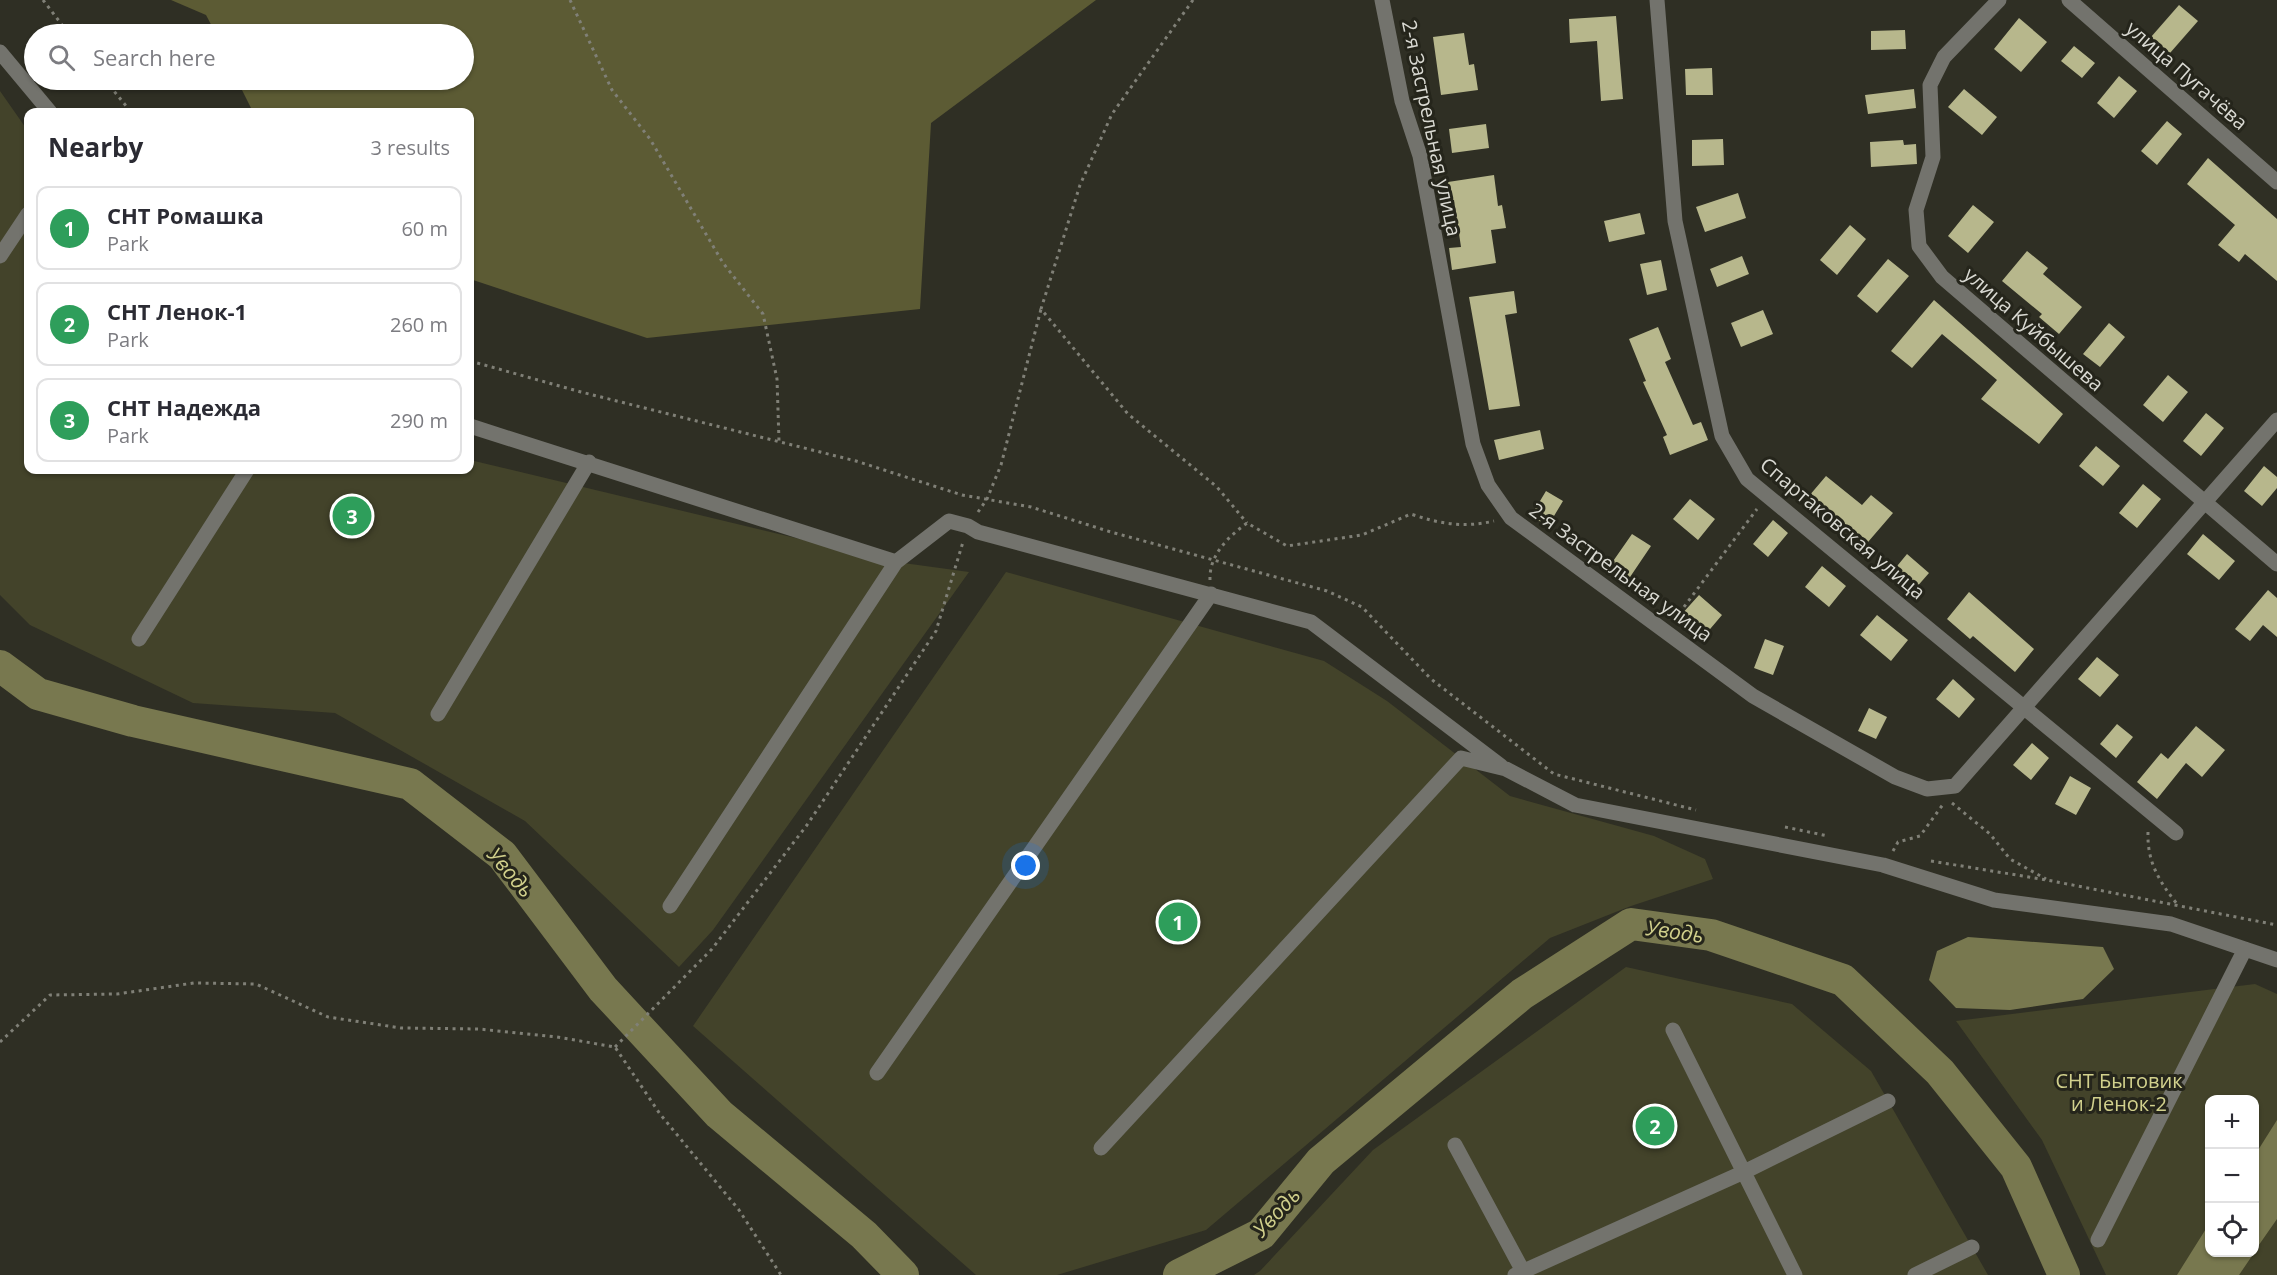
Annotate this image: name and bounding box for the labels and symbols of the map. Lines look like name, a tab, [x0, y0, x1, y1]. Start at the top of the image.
street label: улица Пугачёва	[2120, 15, 2254, 135]
street label: 2-я Застрельная улица	[1396, 17, 1468, 239]
street label: улица Куйбышева	[1958, 261, 2110, 397]
street label: Спартаковская улица	[1755, 451, 1931, 605]
pin: 3	[332, 494, 372, 538]
street label: 2-я Застрельная улица	[1524, 496, 1718, 648]
water label: Уводь	[481, 840, 541, 903]
your location	[1011, 851, 1040, 880]
pin: 1	[1158, 900, 1198, 944]
water label: Уводь	[1643, 913, 1706, 949]
park label: СНТ Бытовик и Ленок-2	[2055, 1067, 2183, 1117]
pin: 2	[1636, 1104, 1674, 1148]
water label: Уводь	[1245, 1181, 1306, 1243]

